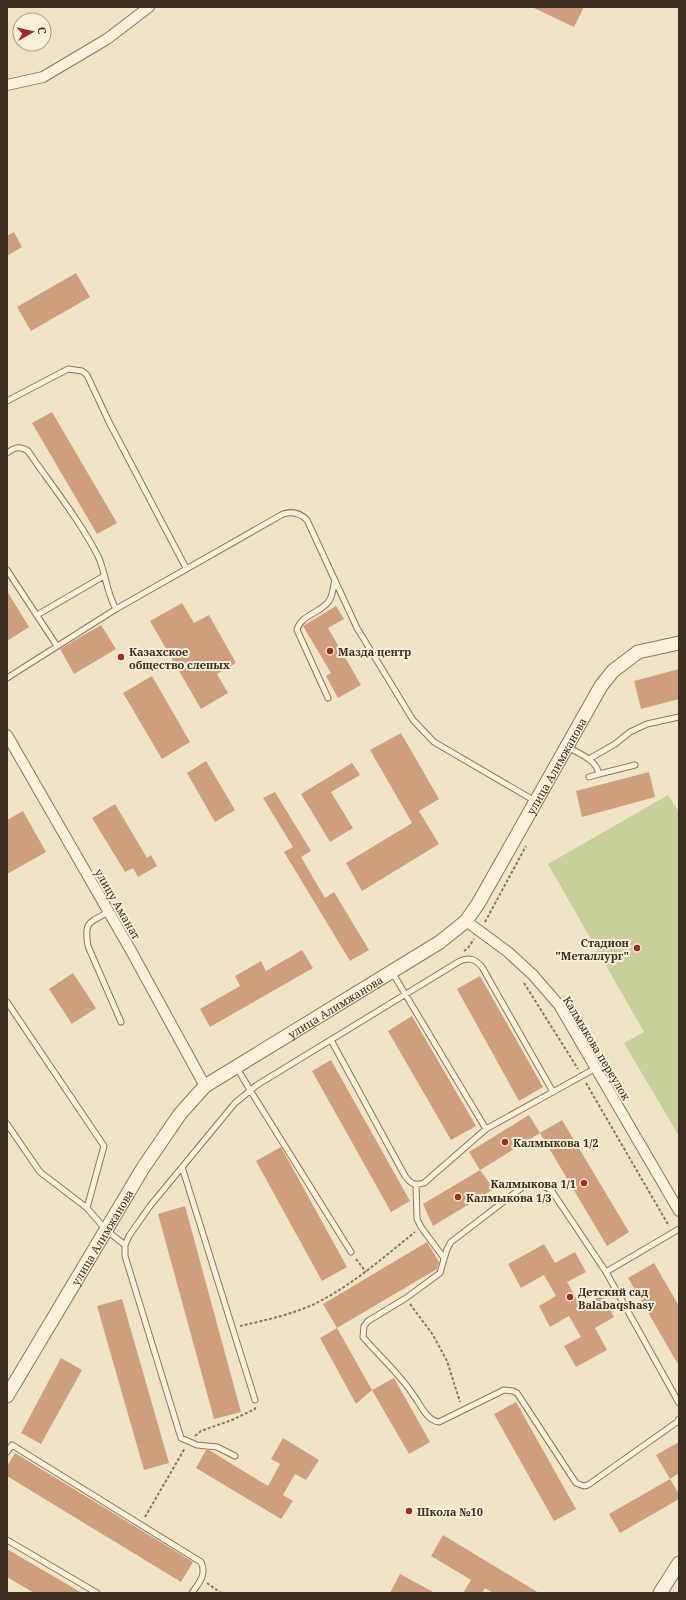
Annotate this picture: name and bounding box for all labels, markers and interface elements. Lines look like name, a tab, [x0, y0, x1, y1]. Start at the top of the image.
north arrow	[12, 12, 52, 52]
text: С	[34, 26, 50, 35]
place label: Казахское общество слепых	[129, 644, 231, 672]
place label: Мазда центр	[338, 644, 411, 659]
marker: Мазда центр	[325, 646, 335, 656]
marker: Казахское общество слепых	[116, 652, 126, 662]
street label: улица Алимжанова	[523, 715, 589, 817]
street label: улицу Аманат	[92, 866, 144, 942]
place label: Стадион "Металлург"	[555, 935, 630, 963]
marker: Стадион "Металлург"	[632, 943, 642, 953]
street label: улица Алимжанова	[285, 971, 385, 1041]
street label: Калмыкова переулок	[560, 993, 634, 1103]
place label: Калмыкова 1/2	[513, 1135, 599, 1150]
marker: Калмыкова 1/2	[500, 1137, 510, 1147]
place label: Калмыкова 1/1	[490, 1176, 576, 1191]
marker: Калмыкова 1/1	[579, 1178, 589, 1188]
street label: улица Алимжанова	[67, 1186, 136, 1288]
place label: Калмыкова 1/3	[466, 1190, 552, 1205]
marker: Калмыкова 1/3	[453, 1192, 463, 1202]
place label: Детский сад Balabaqshasy	[578, 1284, 655, 1312]
marker: Детский сад Balabaqshasy	[565, 1292, 575, 1302]
place label: Школа №10	[417, 1504, 483, 1519]
marker: Школа №10	[404, 1506, 414, 1516]

